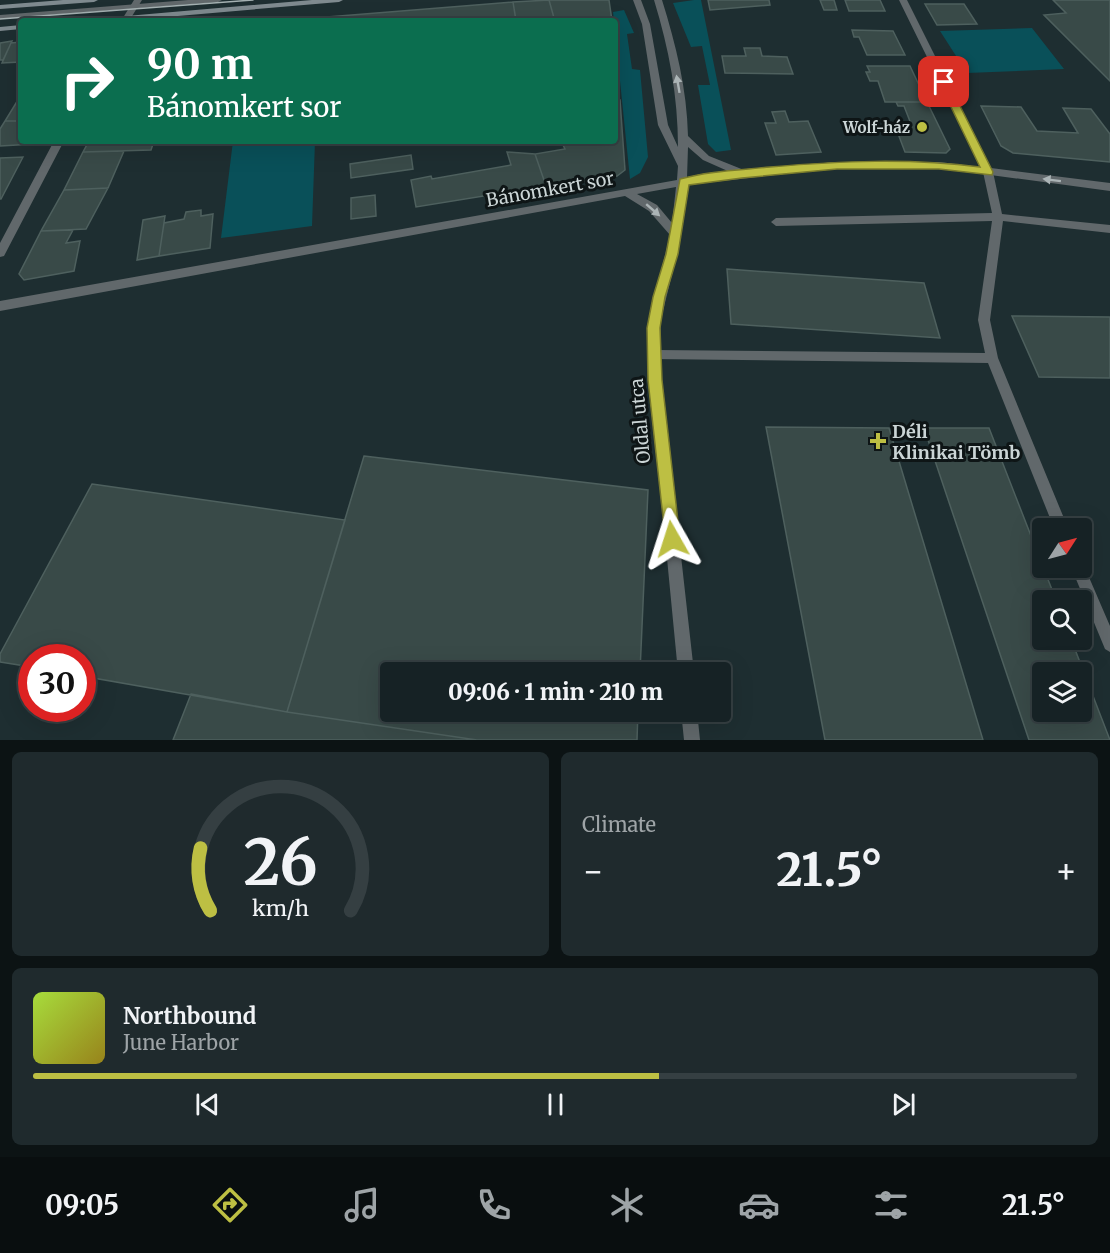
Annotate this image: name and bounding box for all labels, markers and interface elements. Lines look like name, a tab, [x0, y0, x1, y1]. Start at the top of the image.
text: 90 m	[147, 38, 253, 90]
icon: right	[48, 42, 126, 120]
pin	[918, 56, 969, 107]
icon: arrive	[927, 65, 960, 98]
one-way arrow	[673, 75, 682, 94]
text: Bánomkert sor	[147, 90, 341, 124]
place label: Wolf-ház	[842, 118, 910, 137]
marker: Wolf-ház	[915, 120, 929, 134]
street label: Bánomkert sor	[484, 166, 616, 212]
one-way arrow	[1042, 175, 1061, 185]
one-way arrow	[645, 203, 660, 216]
street label: Oldal utca	[625, 377, 655, 465]
place label: Déli Klinikai Tömb	[892, 420, 1020, 464]
marker: Déli Klinikai Tömb	[869, 432, 887, 450]
position arrow	[640, 507, 704, 571]
north arrow	[1032, 518, 1092, 578]
map controls	[1032, 518, 1092, 722]
button: search	[1032, 590, 1092, 650]
speed limit sign: 30	[18, 644, 96, 722]
button: layers	[1032, 662, 1092, 722]
text: 09:06 · 1 min · 210 m	[448, 678, 663, 706]
text: Climate	[582, 812, 656, 837]
text: 26	[243, 824, 318, 902]
text: 21.5°	[776, 842, 883, 898]
text: −	[582, 851, 604, 892]
text: +	[1055, 851, 1077, 892]
text: km/h	[252, 895, 309, 922]
text: Northbound	[123, 1002, 256, 1030]
text: June Harbor	[123, 1030, 239, 1055]
icon: previous	[191, 1088, 224, 1121]
icon: pause	[539, 1088, 572, 1121]
icon: next	[887, 1088, 920, 1121]
icon: directions	[209, 1184, 251, 1226]
icon: music	[341, 1184, 383, 1226]
icon: phone	[473, 1184, 515, 1226]
icon: climate	[606, 1184, 648, 1226]
icon: car	[738, 1184, 780, 1226]
icon: filters	[870, 1184, 912, 1226]
text: 09:05	[45, 1188, 119, 1222]
text: 21.5°	[1002, 1188, 1065, 1222]

